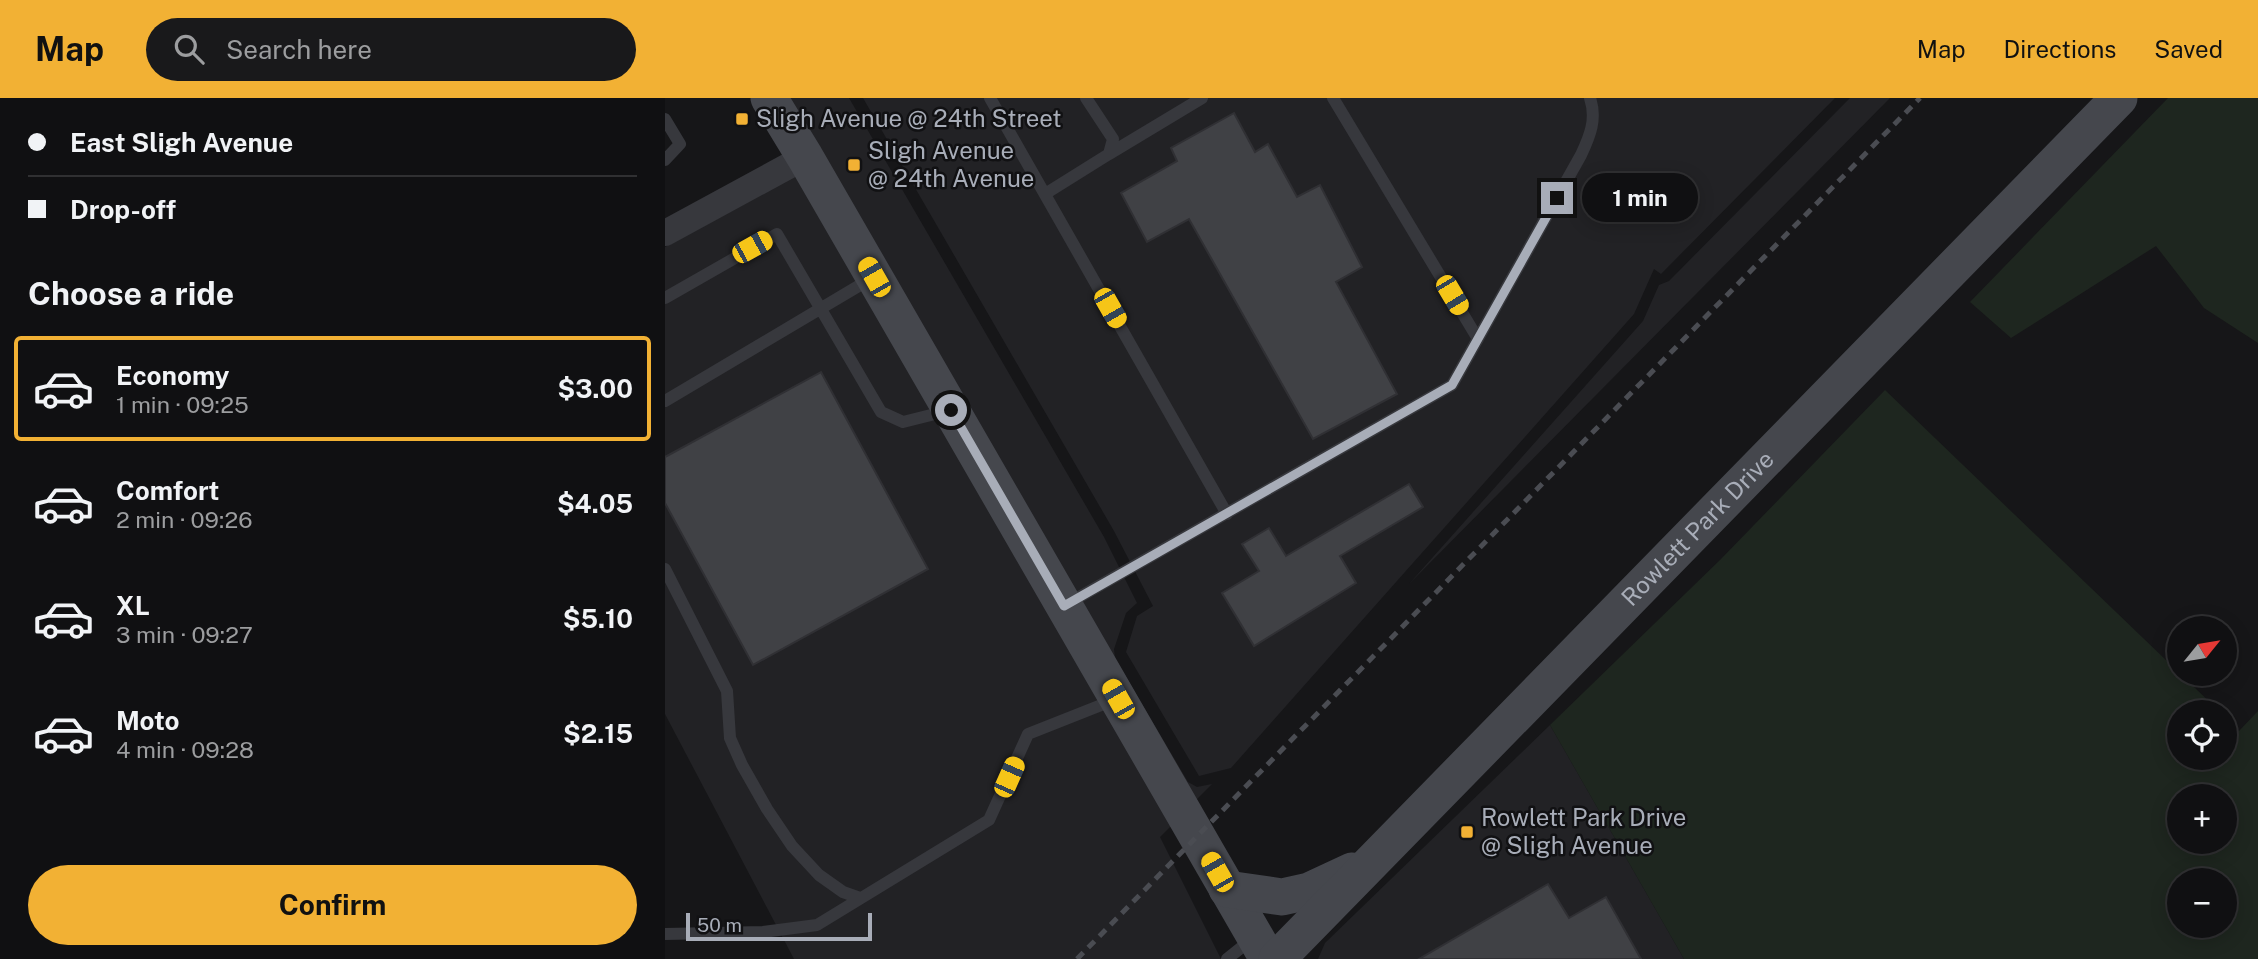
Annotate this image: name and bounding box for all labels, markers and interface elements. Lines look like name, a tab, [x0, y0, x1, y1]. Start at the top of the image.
search box	[146, 18, 636, 81]
text: Map	[35, 30, 104, 68]
icon: search	[170, 30, 208, 68]
text: Search here	[226, 34, 372, 65]
text: Map	[1917, 35, 1966, 63]
text: Directions	[2004, 35, 2116, 63]
text: Saved	[2154, 35, 2223, 63]
place label: Sligh Avenue @ 24th Street	[756, 104, 1062, 132]
marker: Sligh Avenue @ 24th Street	[734, 111, 750, 127]
text: East Sligh Avenue	[70, 127, 293, 158]
place label: Sligh Avenue @ 24th Avenue	[868, 136, 1034, 192]
marker: Sligh Avenue @ 24th Avenue	[846, 157, 862, 173]
callout: 1 min	[1582, 174, 1697, 222]
route end	[1541, 182, 1573, 214]
text: 1 min	[1612, 184, 1668, 211]
text: Drop-off	[70, 194, 176, 225]
car	[729, 228, 776, 266]
car	[855, 254, 894, 300]
car	[1433, 272, 1472, 318]
text: Choose a ride	[28, 275, 234, 312]
car	[1091, 285, 1130, 331]
icon: car	[32, 357, 95, 420]
text: Economy	[116, 360, 229, 391]
text: $3.00	[558, 373, 633, 404]
text: 1 min · 09:25	[116, 391, 249, 418]
route start	[935, 394, 967, 426]
street label: Rowlett Park Drive	[1615, 445, 1779, 611]
icon: car	[32, 472, 95, 535]
text: Comfort	[116, 475, 219, 506]
text: $4.05	[557, 488, 633, 519]
text: 2 min · 09:26	[116, 506, 253, 533]
icon: car	[32, 587, 95, 650]
text: XL	[116, 590, 150, 621]
text: $5.10	[563, 603, 633, 634]
north arrow	[2167, 616, 2237, 686]
map controls	[2167, 616, 2237, 938]
text: 3 min · 09:27	[116, 621, 253, 648]
car	[1099, 676, 1138, 722]
button: locate	[2167, 700, 2237, 770]
icon: car	[32, 702, 95, 765]
text: Moto	[116, 705, 179, 736]
text: $2.15	[563, 718, 633, 749]
text: 4 min · 09:28	[116, 736, 254, 763]
car	[991, 754, 1028, 800]
button: +	[2167, 784, 2237, 854]
place label: Rowlett Park Drive @ Sligh Avenue	[1481, 803, 1686, 859]
marker: Rowlett Park Drive @ Sligh Avenue	[1459, 824, 1475, 840]
car	[1198, 849, 1237, 895]
button: Confirm	[28, 865, 637, 945]
button: −	[2167, 868, 2237, 938]
scale bar	[686, 910, 871, 942]
text: 50 m	[697, 914, 742, 936]

